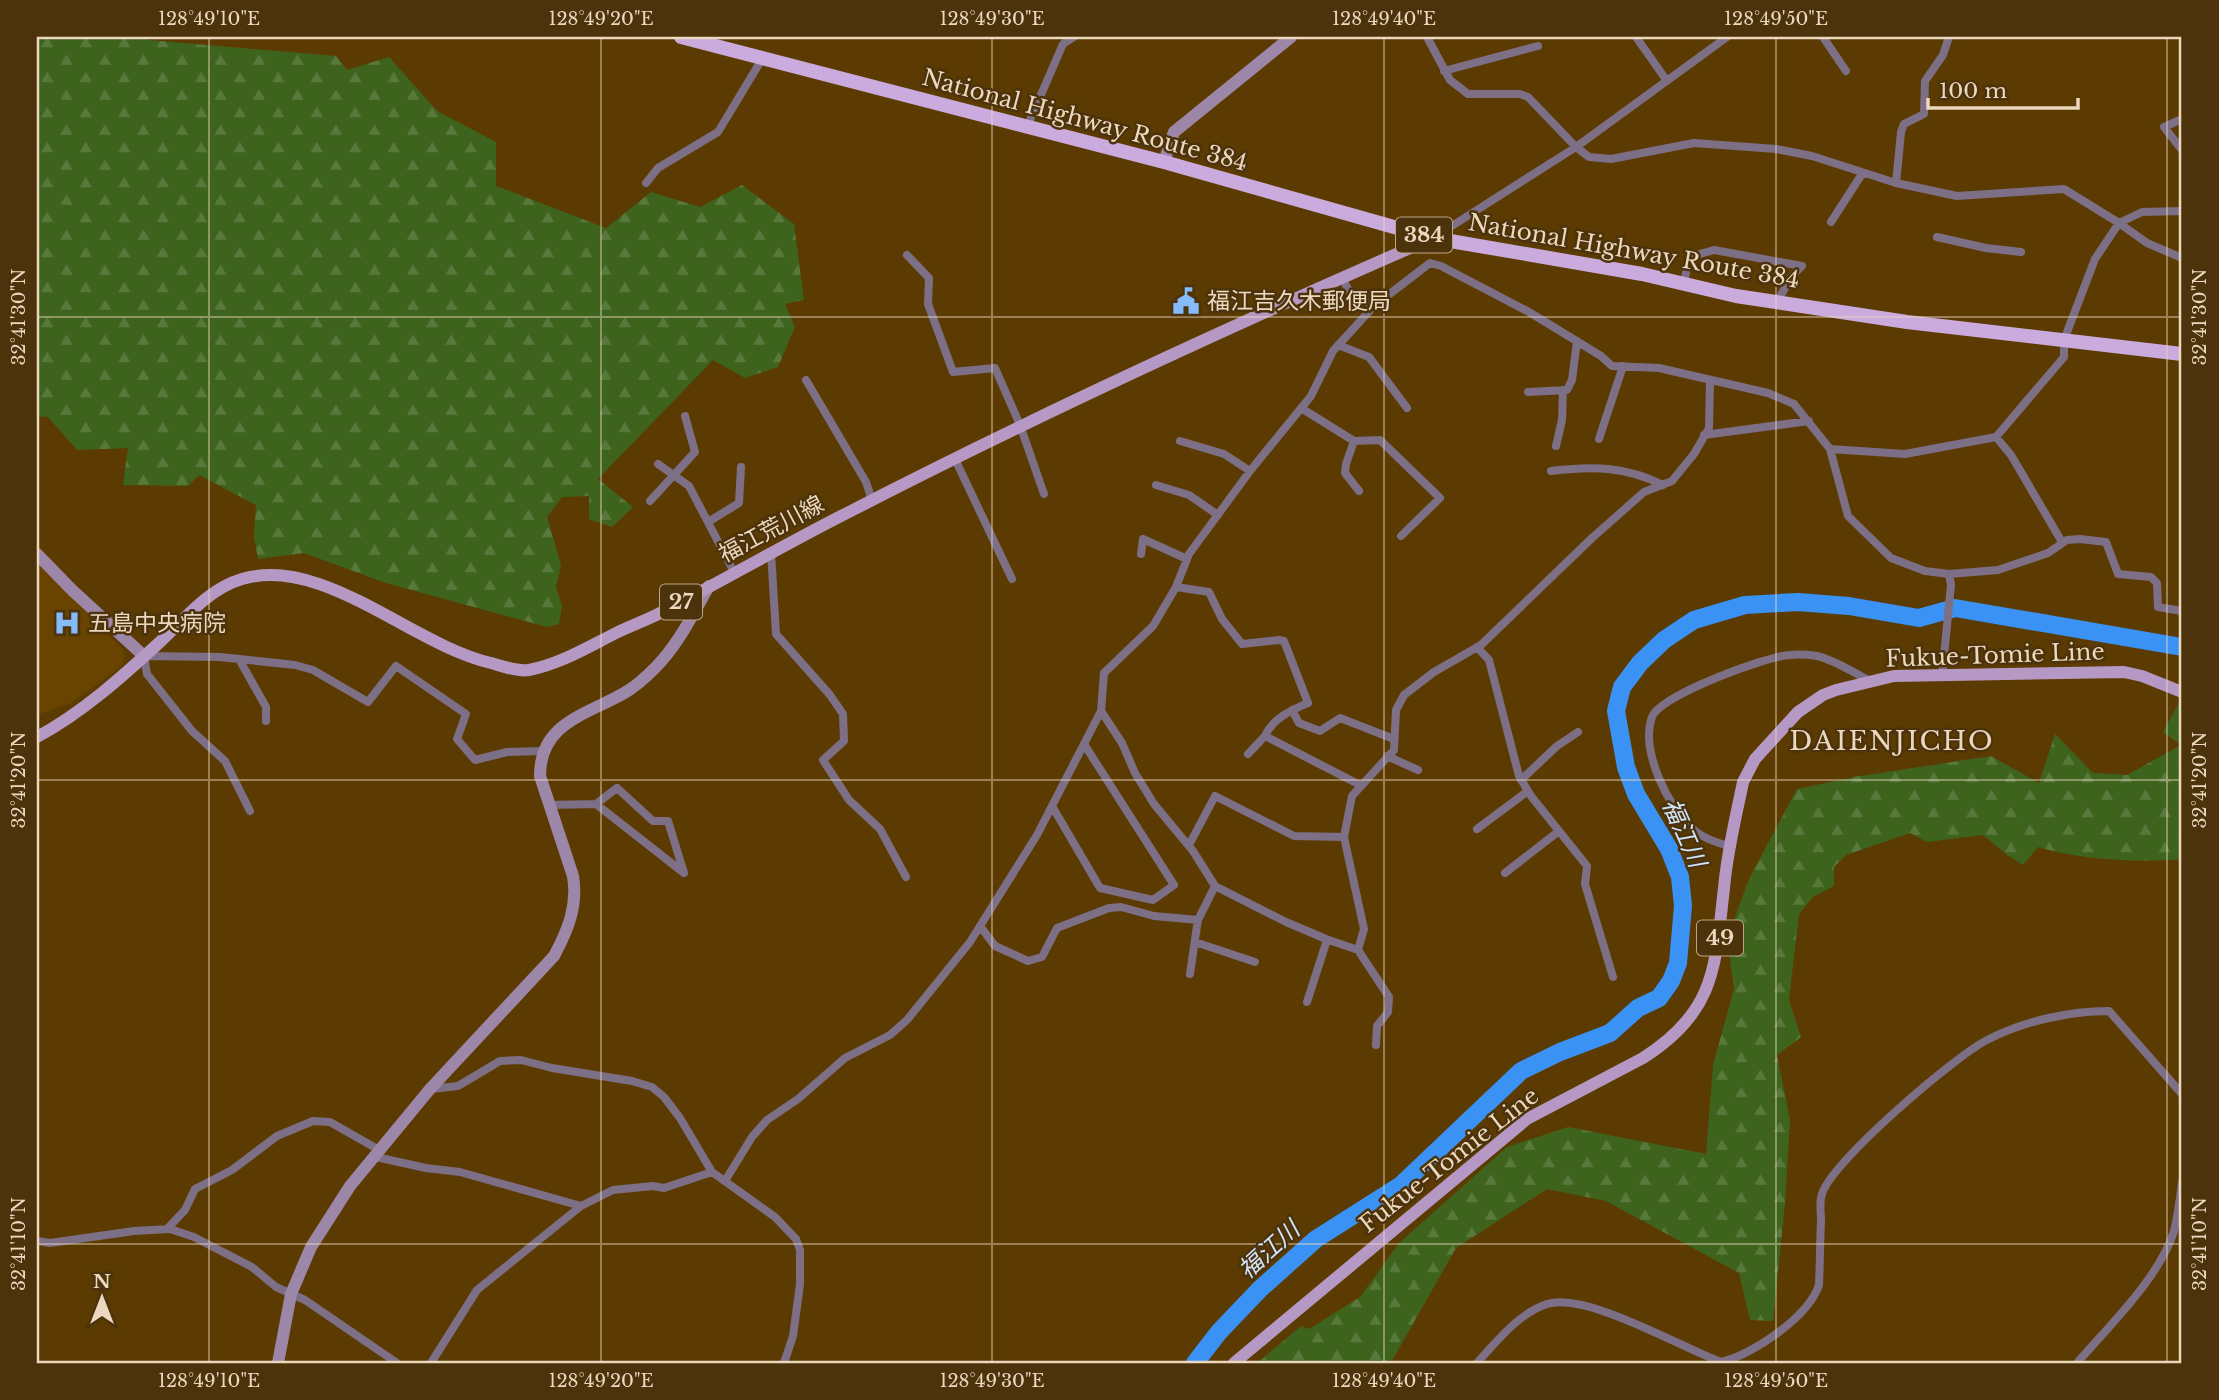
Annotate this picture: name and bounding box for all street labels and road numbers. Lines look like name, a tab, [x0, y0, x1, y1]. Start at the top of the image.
street label: National Highway Route 384	[919, 63, 1251, 177]
street label: National Highway Route 384	[1466, 208, 1802, 294]
road number: 384	[1396, 218, 1452, 252]
street label: 福江荒川線	[714, 490, 828, 568]
road number: 27	[660, 584, 702, 620]
street label: Fukue-Tomie Line	[1885, 637, 2105, 673]
road number: 49	[1697, 920, 1743, 956]
street label: Fukue-Tomie Line	[1354, 1081, 1544, 1239]

